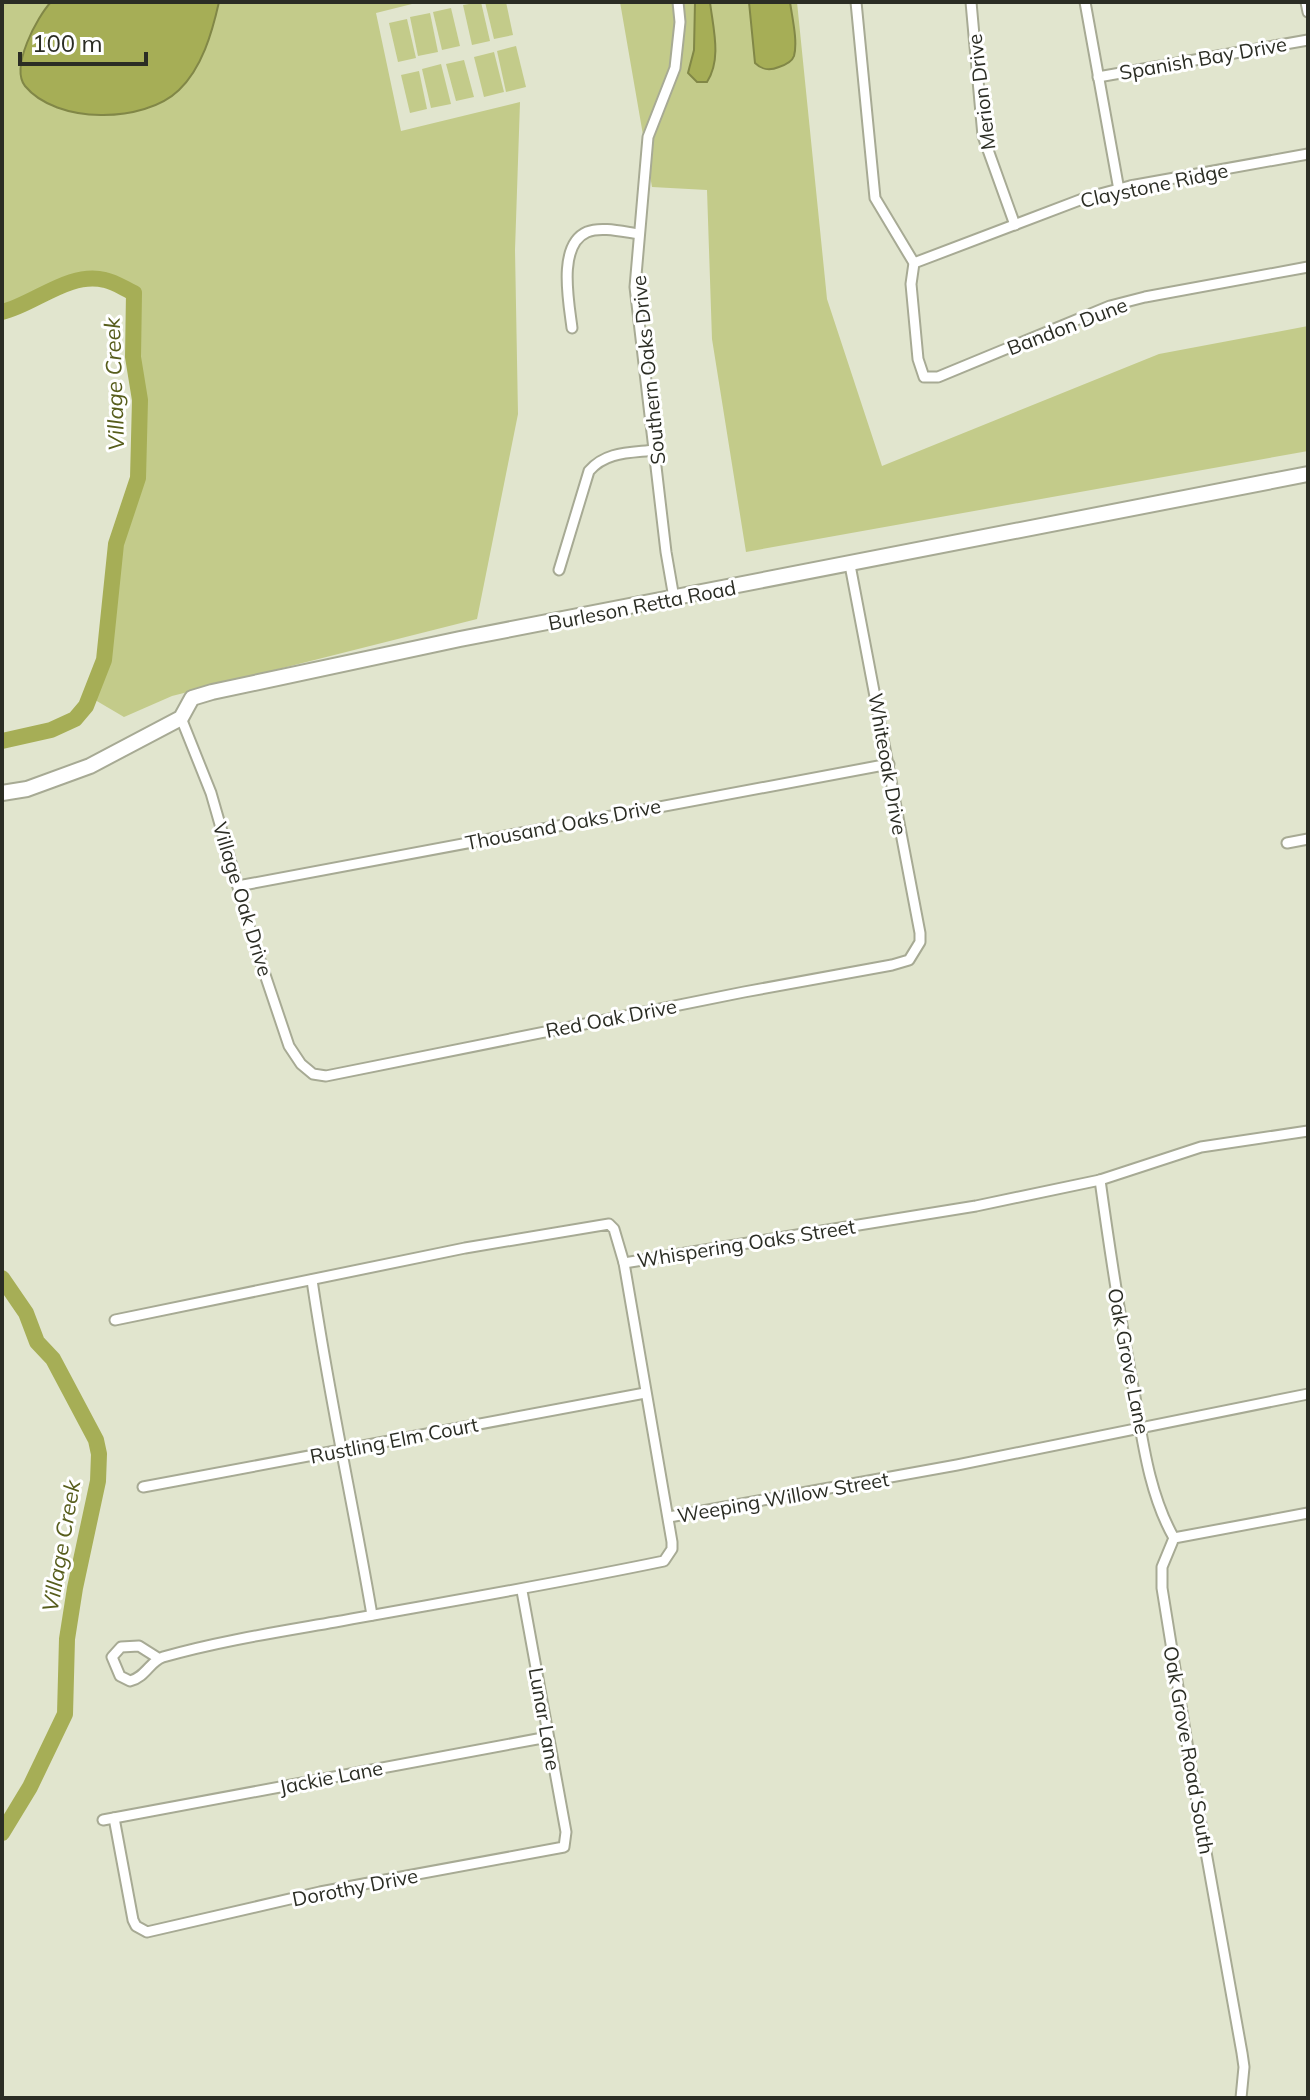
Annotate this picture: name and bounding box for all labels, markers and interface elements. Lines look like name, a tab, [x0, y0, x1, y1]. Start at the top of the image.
scale bar	[20, 16, 146, 66]
text: 100 m	[32, 28, 103, 58]
street label: Spanish Bay Drive	[1117, 31, 1289, 85]
street label: Merion Drive	[961, 33, 1001, 151]
street label: Claystone Ridge	[1078, 157, 1230, 213]
street label: Southern Oaks Drive	[626, 274, 670, 466]
street label: Bandon Dune	[1003, 292, 1131, 360]
water label: Village Creek	[98, 316, 130, 451]
street label: Burleson Retta Road	[546, 575, 738, 635]
street label: Whiteoak Drive	[863, 691, 913, 837]
street label: Thousand Oaks Drive	[463, 793, 663, 855]
street label: Village Oak Drive	[208, 819, 278, 979]
street label: Red Oak Drive	[543, 993, 679, 1043]
street label: Whispering Oaks Street	[635, 1213, 857, 1273]
street label: Oak Grove Lane	[1103, 1286, 1155, 1436]
street label: Rustling Elm Court	[308, 1411, 480, 1469]
street label: Weeping Willow Street	[675, 1466, 891, 1528]
water label: Village Creek	[36, 1477, 86, 1614]
street label: Oak Grove Road South	[1158, 1644, 1220, 1856]
street label: Lunar Lane	[524, 1666, 566, 1772]
street label: Jackie Lane	[277, 1755, 385, 1799]
street label: Dorothy Drive	[290, 1863, 420, 1911]

